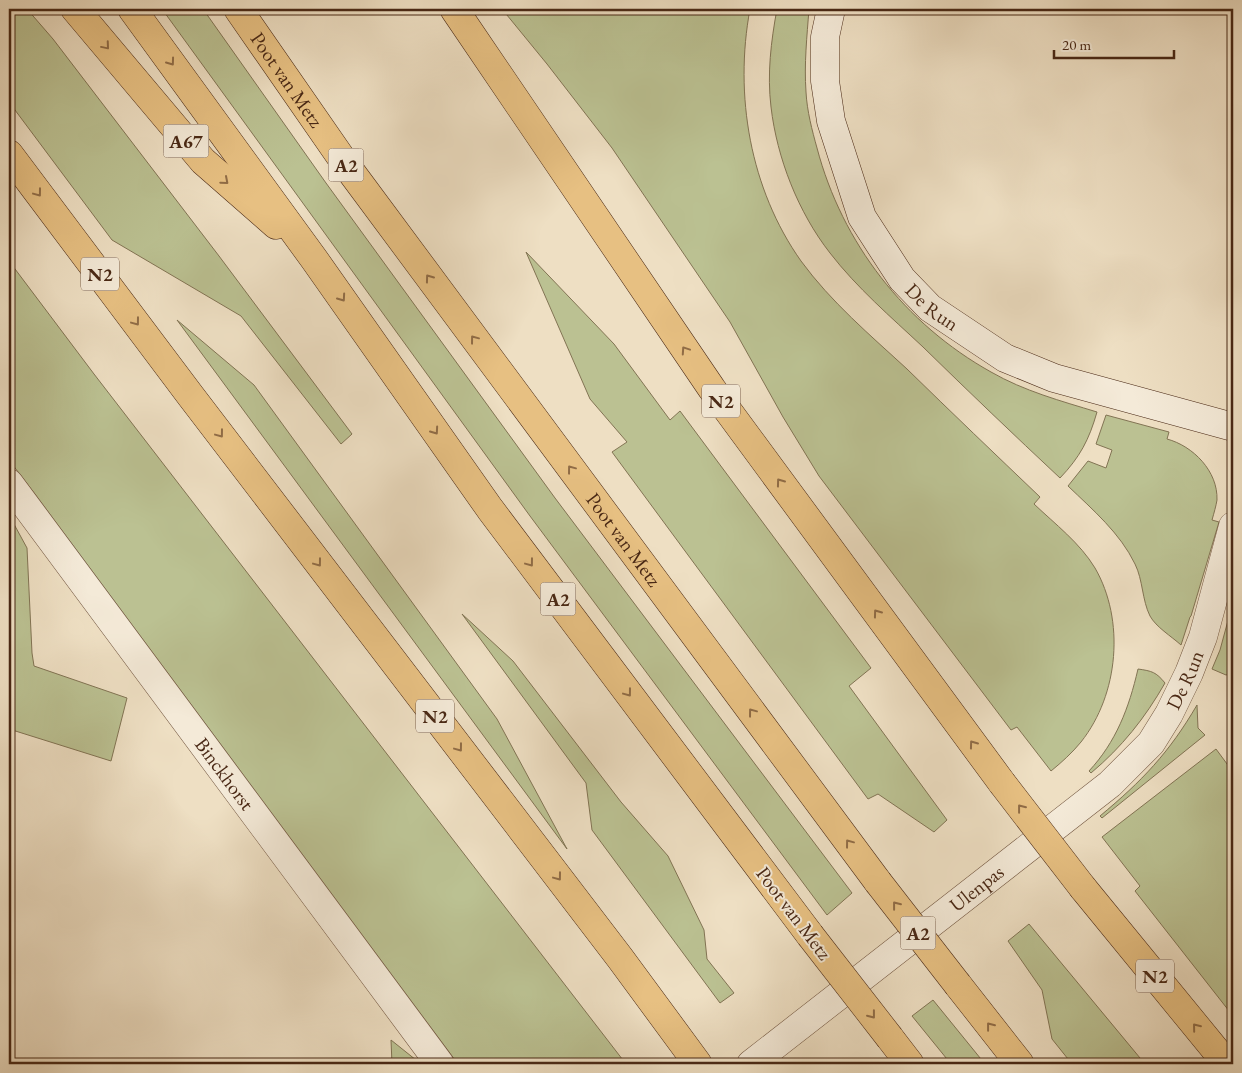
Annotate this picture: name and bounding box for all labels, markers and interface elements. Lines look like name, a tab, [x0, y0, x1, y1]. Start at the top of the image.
street label: Poot van Metz	[245, 27, 329, 133]
scale bar	[1054, 28, 1174, 60]
text: 20 m	[1062, 35, 1091, 54]
one-way arrow	[100, 40, 109, 49]
one-way arrow	[165, 56, 173, 65]
road number: A67	[164, 124, 208, 158]
road number: A2	[328, 148, 364, 182]
one-way arrow	[220, 175, 229, 184]
one-way arrow	[33, 187, 42, 196]
road number: N2	[81, 258, 119, 290]
one-way arrow	[427, 275, 435, 284]
street label: De Run	[900, 277, 964, 337]
one-way arrow	[336, 293, 345, 302]
one-way arrow	[130, 316, 139, 326]
one-way arrow	[472, 336, 480, 345]
one-way arrow	[682, 347, 692, 356]
road number: N2	[702, 384, 740, 418]
one-way arrow	[429, 425, 438, 435]
one-way arrow	[214, 428, 223, 438]
one-way arrow	[569, 466, 577, 475]
one-way arrow	[778, 479, 786, 488]
street label: Poot van Metz	[581, 487, 667, 592]
one-way arrow	[313, 557, 321, 566]
one-way arrow	[525, 557, 533, 566]
road number: A2	[540, 582, 576, 616]
one-way arrow	[874, 610, 882, 619]
street label: De Run	[1160, 646, 1210, 714]
one-way arrow	[622, 687, 631, 697]
road number: N2	[416, 699, 454, 732]
one-way arrow	[749, 708, 758, 718]
street label: Binckhorst	[189, 732, 261, 816]
one-way arrow	[970, 740, 979, 750]
one-way arrow	[454, 742, 462, 751]
one-way arrow	[1018, 805, 1026, 814]
one-way arrow	[846, 840, 854, 849]
street label: Ulenpas	[944, 859, 1009, 918]
street label: Poot van Metz	[750, 861, 838, 965]
one-way arrow	[552, 871, 561, 881]
one-way arrow	[893, 901, 902, 911]
road number: A2	[900, 916, 936, 950]
road number: N2	[1136, 959, 1174, 992]
one-way arrow	[867, 1009, 875, 1018]
one-way arrow	[987, 1023, 995, 1032]
one-way arrow	[1193, 1023, 1202, 1032]

